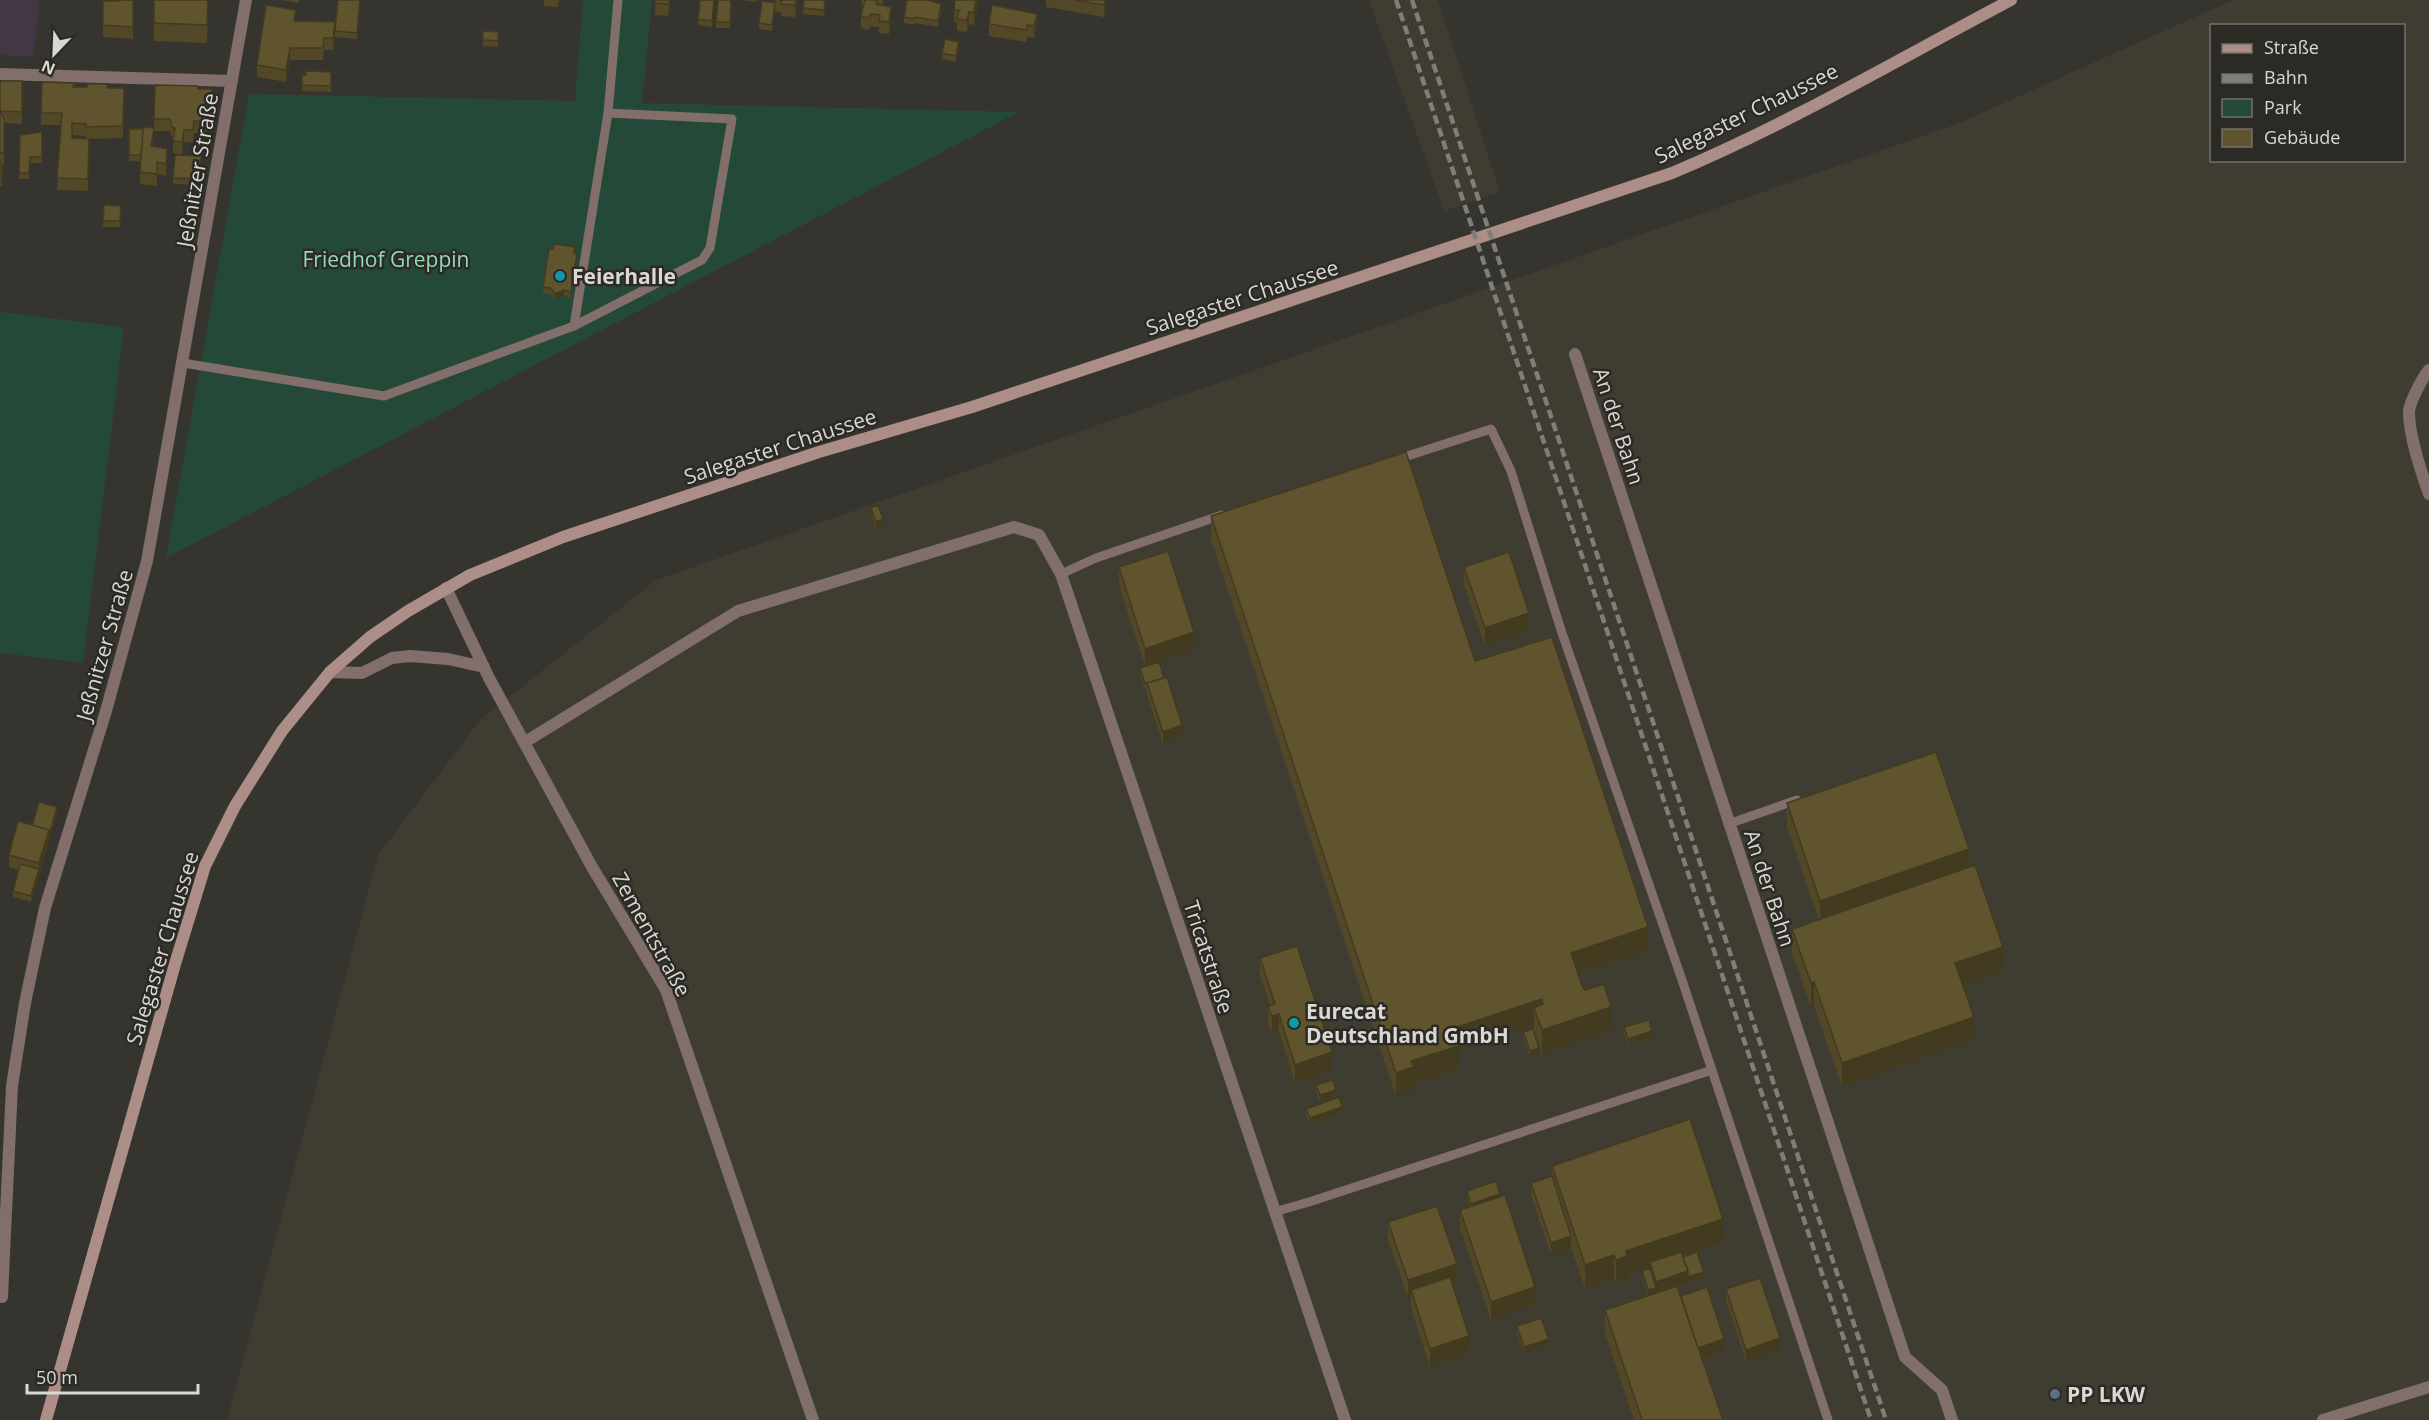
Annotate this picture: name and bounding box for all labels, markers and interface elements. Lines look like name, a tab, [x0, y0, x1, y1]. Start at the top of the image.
north arrow	[24, 24, 84, 84]
legend	[2210, 24, 2405, 162]
text: Straße	[2264, 35, 2319, 59]
text: N	[38, 55, 58, 80]
street label: Salegaster Chaussee	[1650, 56, 1842, 170]
text: Bahn	[2264, 65, 2308, 89]
street label: Jeßnitzer Straße	[169, 91, 224, 251]
text: Park	[2264, 95, 2302, 119]
text: Gebäude	[2264, 125, 2340, 149]
park label: Friedhof Greppin	[303, 245, 469, 273]
street label: Salegaster Chaussee	[1142, 253, 1342, 341]
place label: Feierhalle	[572, 262, 676, 290]
marker: Feierhalle	[553, 269, 567, 283]
street label: An der Bahn	[1587, 364, 1651, 488]
street label: Salegaster Chaussee	[680, 402, 880, 490]
street label: Jeßnitzer Straße	[68, 566, 139, 726]
street label: An der Bahn	[1738, 826, 1802, 950]
street label: Salegaster Chaussee	[119, 848, 205, 1048]
street label: Zementstraße	[606, 867, 698, 1001]
street label: Tricatstraße	[1178, 897, 1240, 1017]
place label: Eurecat Deutschland GmbH	[1306, 997, 1509, 1049]
marker: Eurecat Deutschland GmbH	[1287, 1016, 1301, 1030]
scale bar	[27, 1357, 198, 1395]
text: 50 m	[36, 1365, 78, 1389]
place label: PP LKW	[2067, 1380, 2146, 1408]
marker: PP LKW	[2048, 1387, 2062, 1401]

